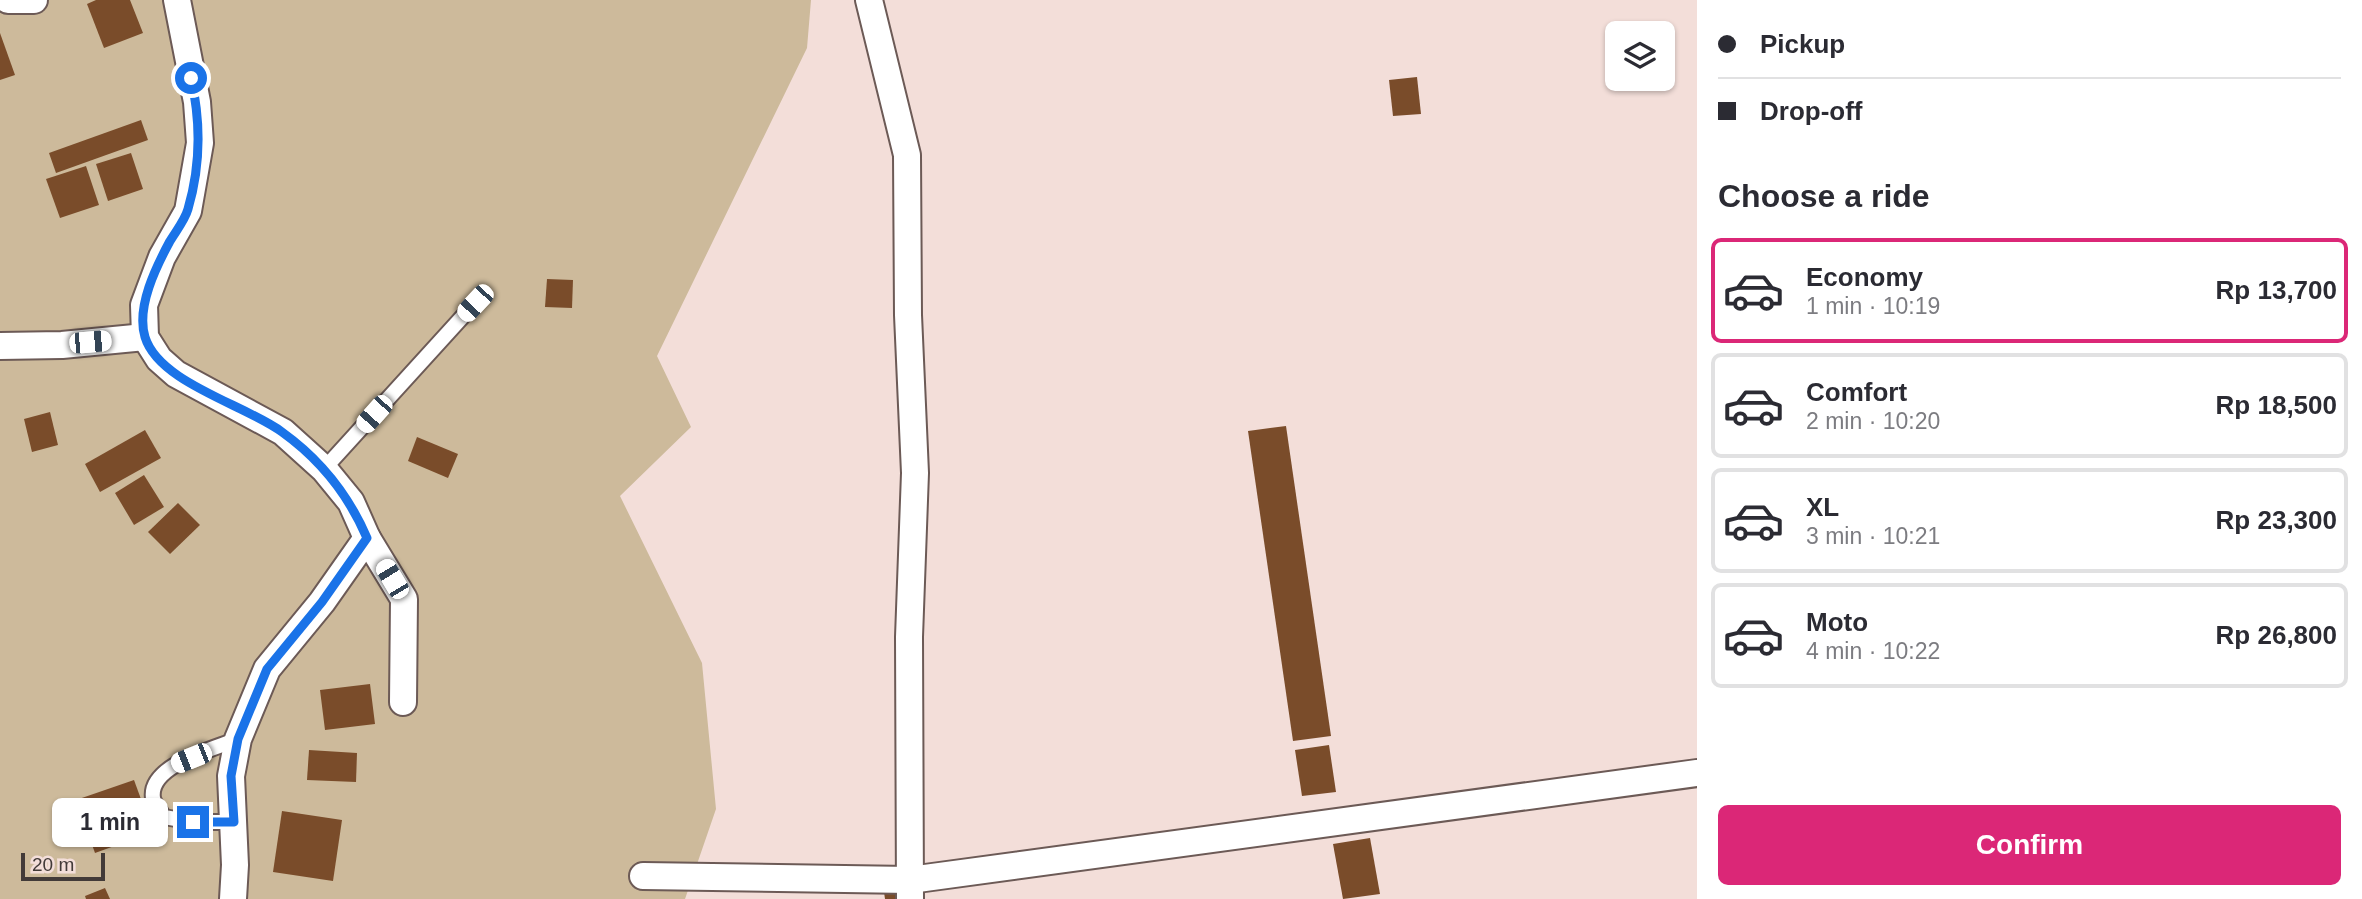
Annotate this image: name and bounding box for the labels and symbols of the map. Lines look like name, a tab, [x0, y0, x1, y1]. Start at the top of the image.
route start	[175, 62, 207, 94]
car	[453, 280, 498, 326]
car	[69, 330, 112, 354]
car	[353, 391, 396, 437]
car	[373, 556, 412, 602]
car	[168, 740, 215, 776]
callout: 1 min	[53, 798, 168, 846]
route end	[177, 806, 209, 838]
scale bar	[21, 850, 105, 882]

